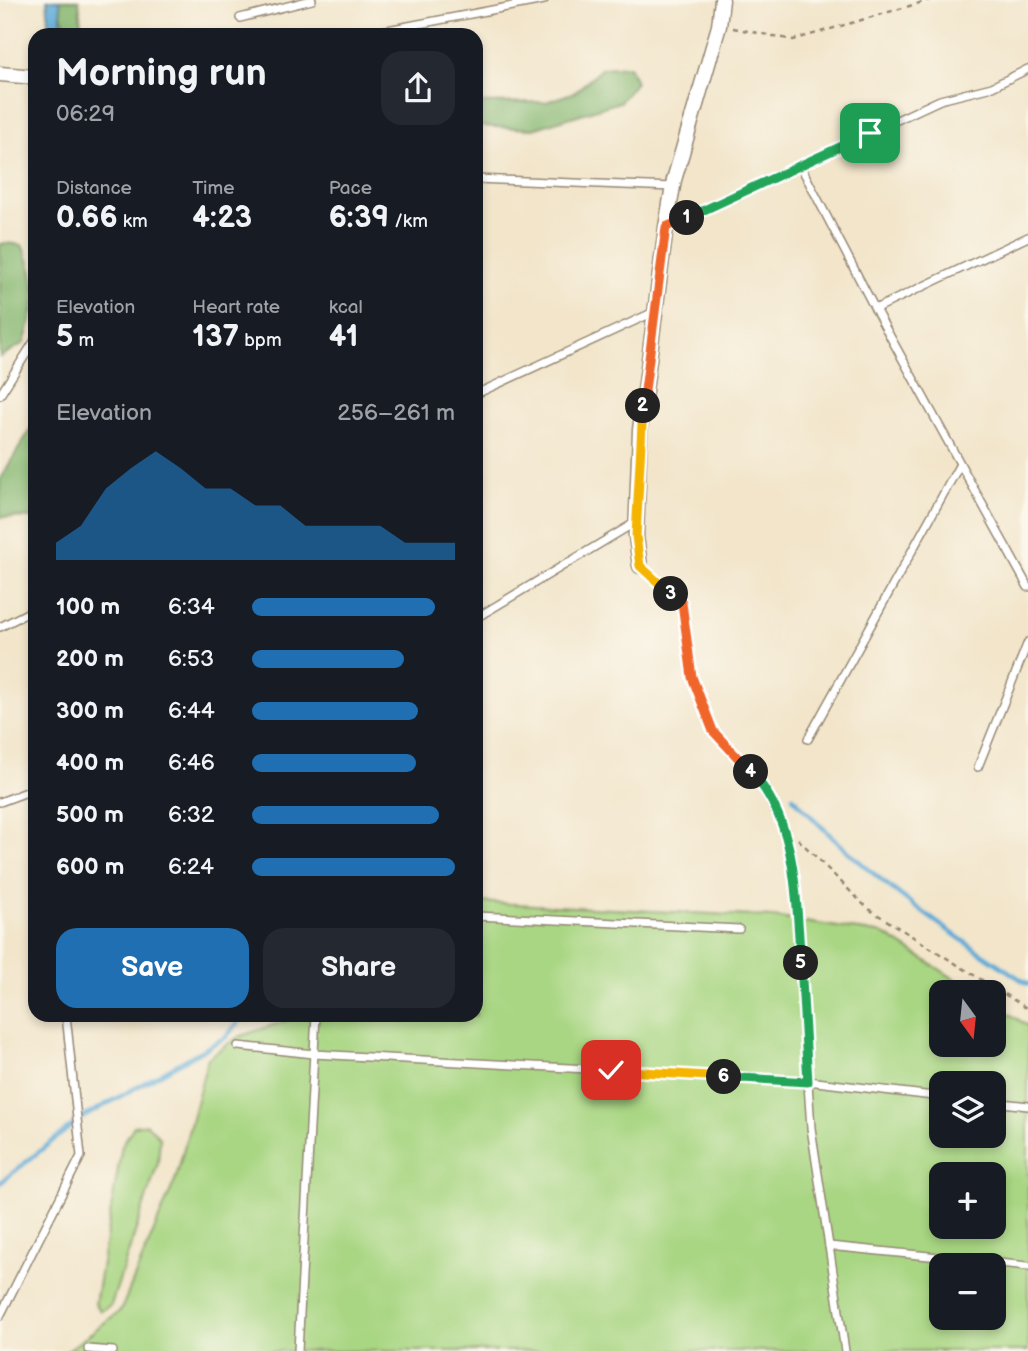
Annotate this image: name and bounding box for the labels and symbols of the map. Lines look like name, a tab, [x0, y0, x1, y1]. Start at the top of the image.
pin	[840, 103, 900, 163]
pin: 1	[670, 200, 704, 235]
pin: 2	[626, 388, 660, 424]
pin: 3	[654, 576, 688, 612]
pin: 4	[734, 754, 768, 790]
pin: 5	[784, 946, 818, 981]
north arrow	[929, 980, 1006, 1057]
pin	[581, 1040, 641, 1100]
pin: 6	[706, 1060, 742, 1094]

